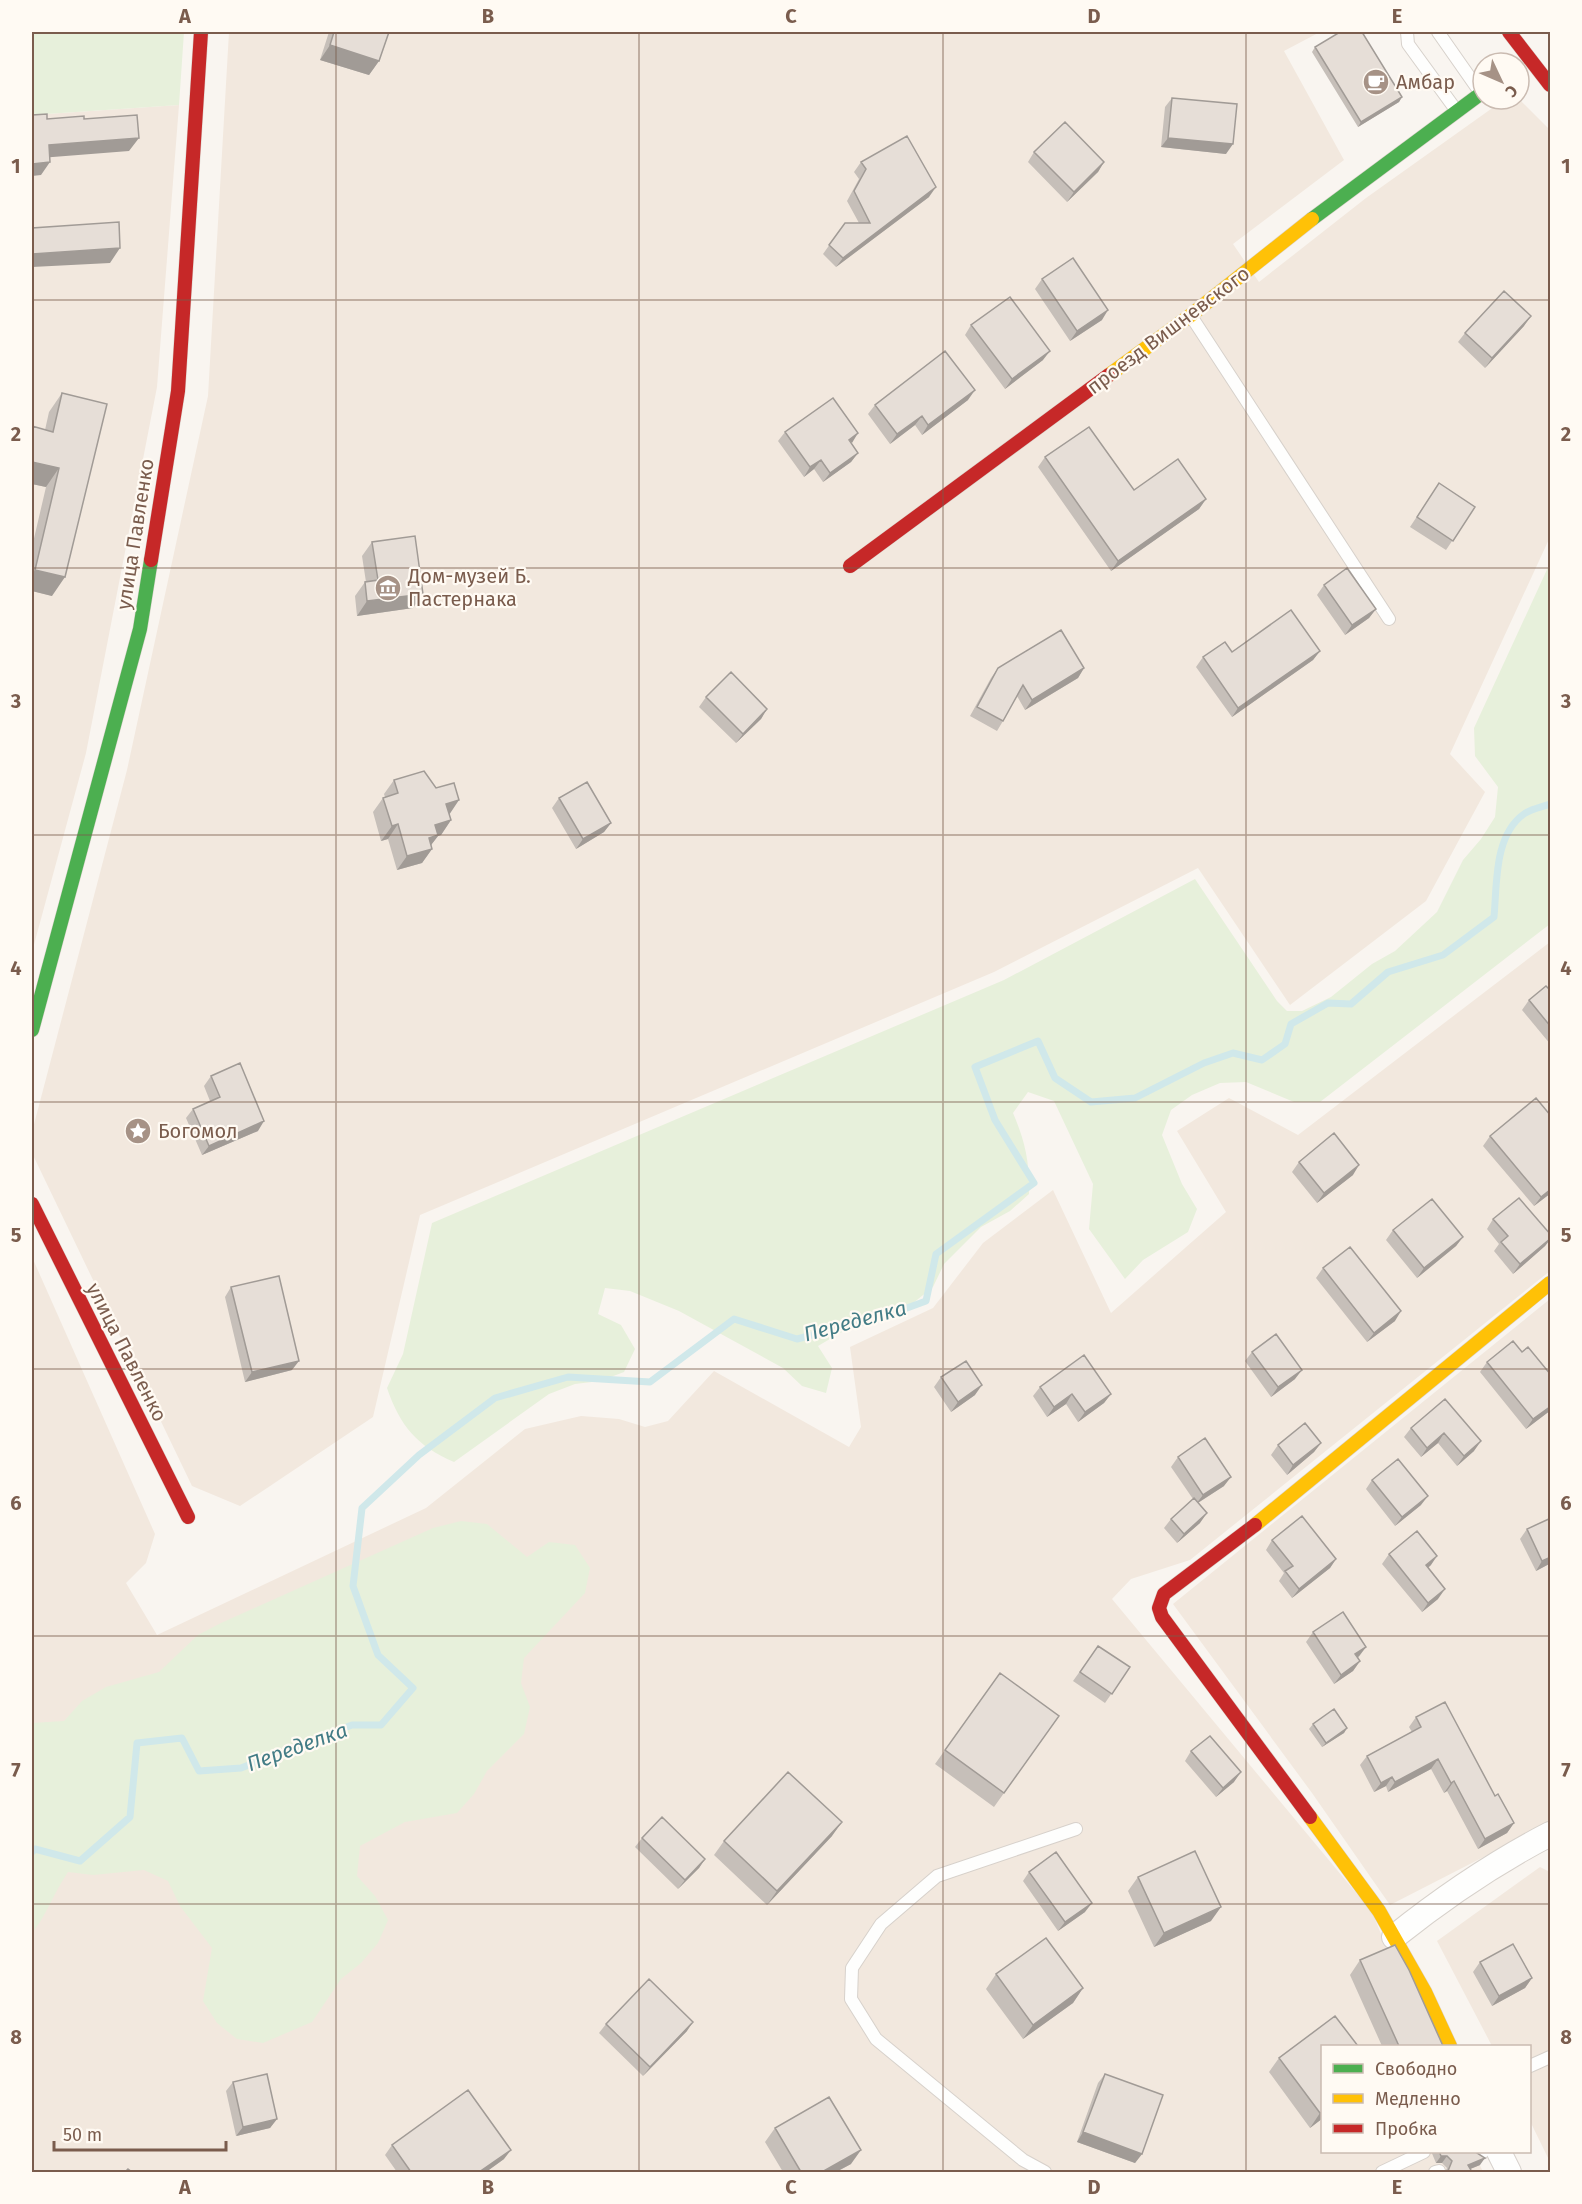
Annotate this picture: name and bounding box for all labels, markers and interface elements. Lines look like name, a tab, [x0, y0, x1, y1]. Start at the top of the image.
text: A	[178, 4, 192, 28]
text: B	[482, 4, 494, 28]
text: C	[785, 4, 797, 28]
text: D	[1087, 4, 1101, 28]
text: E	[1392, 4, 1402, 28]
north arrow	[1471, 51, 1531, 111]
cafe icon: Амбар	[1361, 67, 1391, 97]
place label: Амбар	[1396, 70, 1455, 94]
text: С	[1501, 81, 1521, 102]
text: 1	[11, 154, 21, 178]
text: 1	[1561, 154, 1571, 178]
street label: проезд Вишневского	[1082, 261, 1254, 399]
text: 2	[11, 422, 21, 446]
text: 2	[1561, 422, 1571, 446]
street label: улица Павленко	[111, 457, 159, 611]
place label: Дом-музей Б. Пастернака	[407, 564, 531, 611]
museum icon: Дом-музей Б. Пастернака	[373, 573, 403, 603]
text: 3	[10, 689, 21, 713]
text: 3	[1560, 689, 1571, 713]
text: 4	[10, 956, 22, 980]
text: 4	[1560, 956, 1572, 980]
place icon: Богомол	[123, 1116, 153, 1146]
place label: Богомол	[158, 1119, 237, 1143]
text: 5	[11, 1223, 22, 1247]
text: 5	[1561, 1223, 1572, 1247]
street label: улица Павленко	[82, 1279, 172, 1425]
water label: Переделка	[801, 1295, 909, 1347]
text: 6	[10, 1491, 22, 1515]
text: 6	[1560, 1491, 1572, 1515]
water label: Переделка	[243, 1717, 351, 1777]
text: 7	[11, 1758, 21, 1782]
text: 7	[1561, 1758, 1571, 1782]
text: 8	[10, 2025, 22, 2049]
text: 8	[1560, 2025, 1572, 2049]
legend	[1321, 2045, 1531, 2153]
text: Свободно	[1375, 2058, 1457, 2080]
text: Медленно	[1375, 2088, 1461, 2110]
scale bar	[54, 2114, 226, 2152]
text: Пробка	[1375, 2118, 1438, 2140]
text: 50 m	[63, 2124, 102, 2146]
text: A	[178, 2175, 192, 2199]
text: B	[482, 2175, 494, 2199]
text: C	[785, 2175, 797, 2199]
text: D	[1087, 2175, 1101, 2199]
text: E	[1392, 2175, 1402, 2199]

